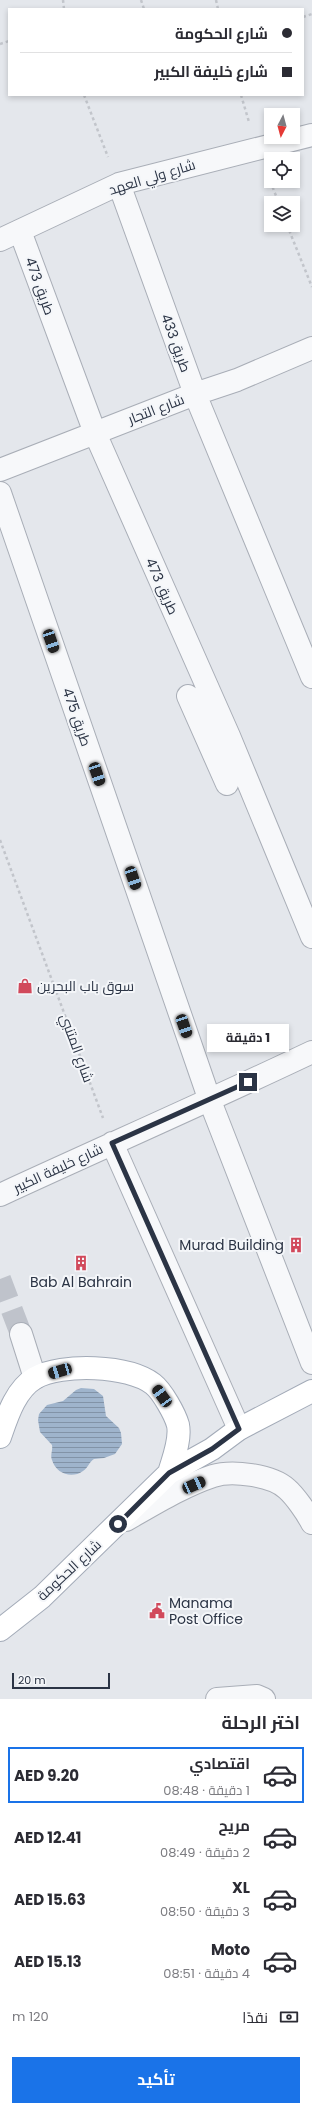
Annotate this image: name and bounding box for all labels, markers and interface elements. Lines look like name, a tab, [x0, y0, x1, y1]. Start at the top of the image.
text: شارع الحكومة	[175, 23, 268, 44]
text: شارع خليفة الكبير	[154, 61, 268, 82]
north arrow	[264, 108, 300, 144]
map controls	[264, 108, 300, 232]
button: locate	[264, 152, 300, 188]
street label: شارع ولي العهد	[106, 154, 198, 202]
button: layers	[264, 196, 300, 232]
street label: طريق 473	[20, 254, 60, 318]
street label: طريق 433	[156, 311, 196, 375]
street label: شارع التجار	[124, 389, 187, 429]
street label: طريق 473	[141, 554, 183, 618]
car	[41, 628, 61, 654]
street label: طريق 475	[58, 685, 96, 749]
car	[87, 761, 107, 787]
car	[123, 865, 143, 891]
place label: سوق باب البحرين	[37, 976, 134, 996]
shop icon: سوق باب البحرين	[16, 977, 34, 995]
street label: شارع المتنبي	[53, 1011, 99, 1086]
car	[174, 1013, 194, 1039]
callout: 1 دقيقة	[207, 1024, 289, 1052]
text: 1 دقيقة	[226, 1028, 270, 1047]
route end	[239, 1073, 257, 1091]
street label: شارع خليفة الكبير	[9, 1138, 106, 1198]
place label: Murad Building	[179, 1235, 284, 1255]
building icon: Murad Building	[287, 1236, 305, 1254]
building icon: Bab Al Bahrain	[72, 1254, 90, 1272]
place label: Bab Al Bahrain	[30, 1272, 132, 1292]
car	[47, 1362, 73, 1380]
car	[150, 1383, 174, 1409]
car	[181, 1475, 207, 1495]
route start	[109, 1515, 127, 1533]
street label: شارع الحكومة	[32, 1535, 106, 1605]
place label: Manama Post Office	[169, 1593, 243, 1629]
public building icon: Manama Post Office	[148, 1602, 166, 1620]
scale bar	[12, 1671, 110, 1690]
text: 20 m	[18, 1672, 46, 1688]
text: اختر الرحلة	[221, 1710, 300, 1735]
text: اقتصادي	[190, 1753, 250, 1774]
icon: car	[262, 1757, 298, 1793]
text: AED 9.20	[14, 1765, 79, 1786]
text: 1 دقيقة · 08:48	[163, 1781, 250, 1800]
text: مريح	[218, 1815, 250, 1836]
icon: car	[262, 1819, 298, 1855]
text: AED 12.41	[14, 1827, 82, 1848]
text: 2 دقيقة · 08:49	[160, 1843, 250, 1862]
text: XL	[232, 1877, 250, 1898]
icon: car	[262, 1881, 298, 1917]
text: AED 15.63	[14, 1889, 86, 1910]
text: 3 دقيقة · 08:50	[160, 1902, 250, 1921]
text: Moto	[211, 1939, 250, 1960]
icon: car	[262, 1943, 298, 1979]
text: AED 15.13	[14, 1951, 82, 1972]
text: 4 دقيقة · 08:51	[163, 1964, 250, 1983]
icon: cash	[278, 2006, 300, 2028]
text: 120 m	[12, 2007, 49, 2026]
text: نقدًا	[242, 2007, 268, 2028]
button: تأكيد	[12, 2057, 300, 2103]

